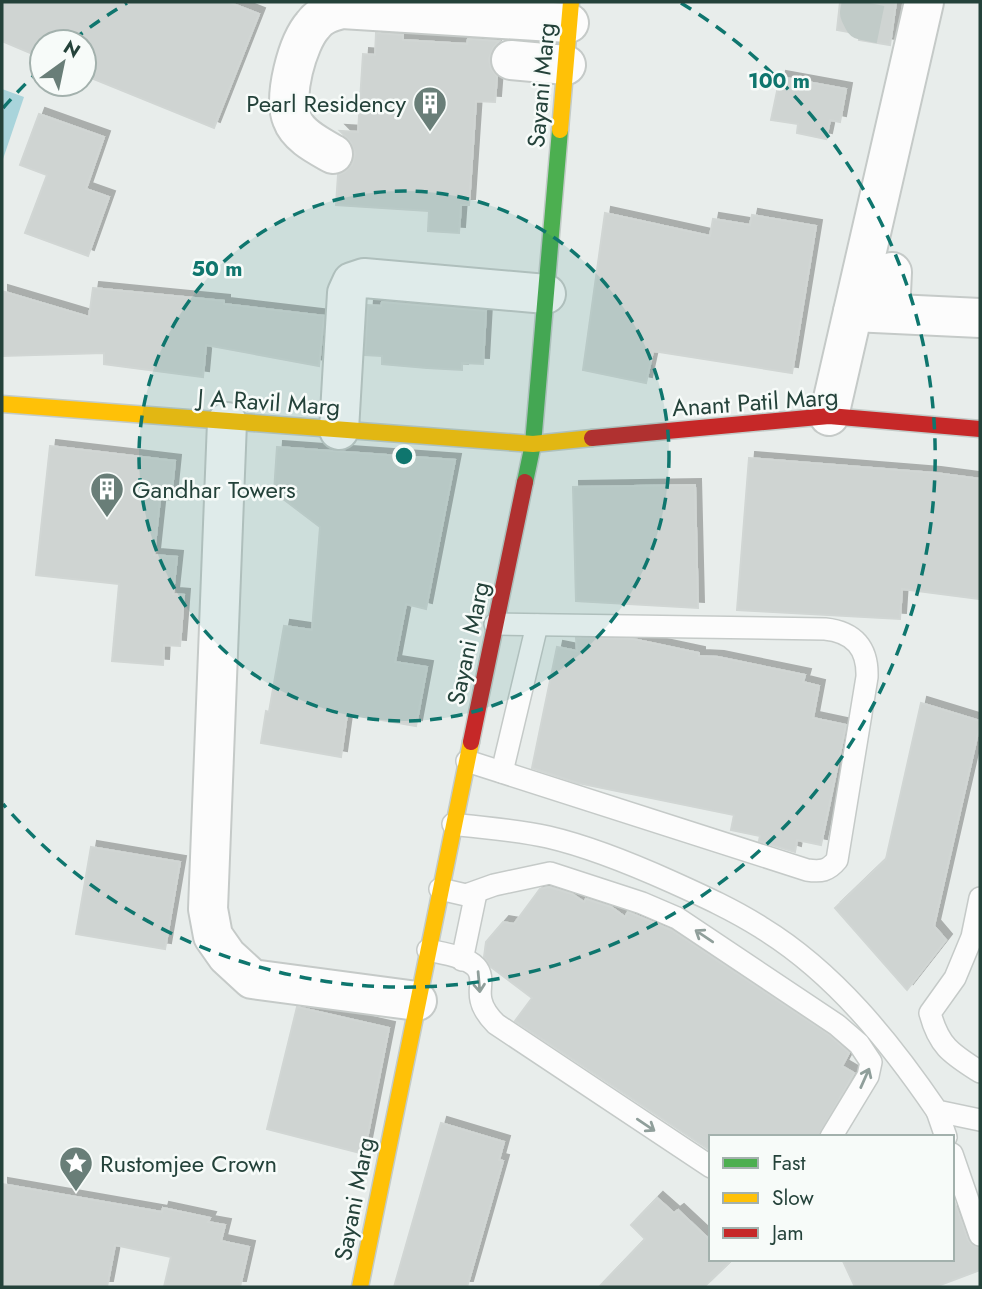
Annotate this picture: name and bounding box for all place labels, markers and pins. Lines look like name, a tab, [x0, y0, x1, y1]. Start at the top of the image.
building icon: Pearl Residency	[411, 84, 449, 133]
place label: Pearl Residency	[246, 86, 406, 121]
centre of rings	[392, 444, 416, 468]
building icon: Gandhar Towers	[88, 470, 126, 519]
place label: Gandhar Towers	[132, 472, 296, 507]
place icon: Rustomjee Crown	[57, 1144, 95, 1193]
place label: Rustomjee Crown	[100, 1146, 277, 1181]

